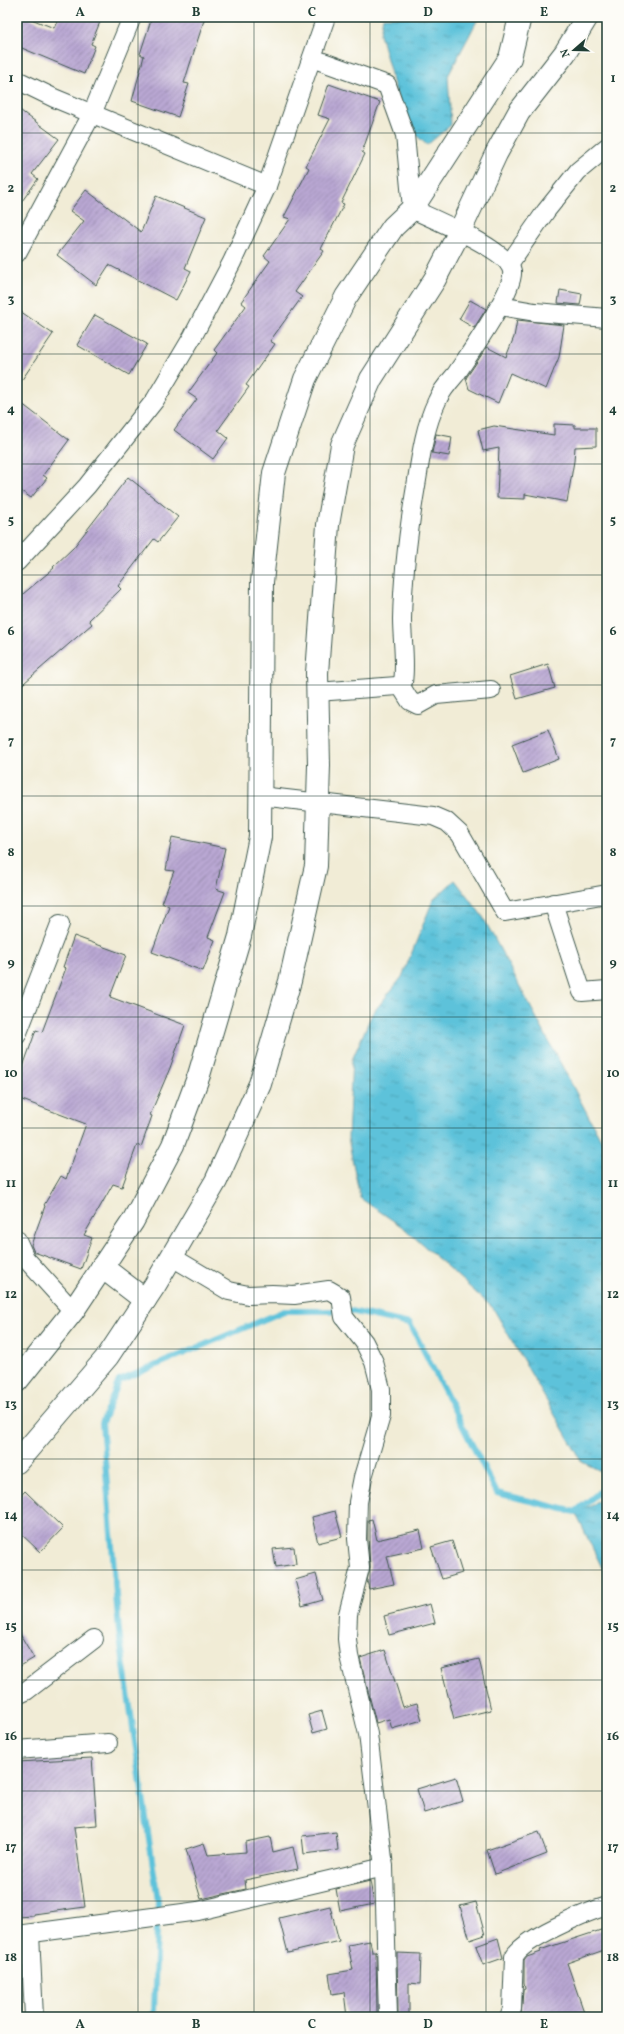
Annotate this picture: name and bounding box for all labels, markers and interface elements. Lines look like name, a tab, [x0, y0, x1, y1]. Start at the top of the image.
text: A	[75, 4, 85, 22]
text: B	[192, 4, 201, 22]
text: C	[308, 4, 316, 22]
text: D	[423, 4, 433, 22]
text: E	[540, 4, 548, 22]
north arrow	[554, 30, 594, 70]
text: N	[558, 47, 574, 59]
text: 1	[8, 70, 14, 88]
text: 1	[610, 70, 616, 88]
text: 2	[8, 180, 15, 198]
text: 2	[610, 180, 617, 198]
text: 3	[8, 291, 15, 309]
text: 3	[610, 291, 617, 309]
text: 4	[7, 401, 15, 419]
text: 4	[609, 401, 617, 419]
text: 5	[8, 512, 14, 530]
text: 5	[610, 512, 616, 530]
text: 6	[7, 623, 15, 641]
text: 6	[609, 623, 617, 641]
text: 7	[8, 733, 14, 751]
text: 7	[610, 733, 616, 751]
text: 8	[7, 844, 15, 862]
text: 8	[609, 844, 617, 862]
text: 9	[7, 954, 15, 972]
text: 9	[609, 954, 617, 972]
text: 10	[4, 1065, 18, 1083]
text: 10	[606, 1065, 620, 1083]
text: 11	[6, 1175, 16, 1193]
text: 11	[608, 1175, 618, 1193]
text: 12	[5, 1286, 17, 1304]
text: 12	[607, 1286, 619, 1304]
text: 13	[5, 1396, 17, 1414]
text: 13	[607, 1396, 619, 1414]
text: 14	[4, 1507, 18, 1525]
text: 14	[606, 1507, 620, 1525]
text: 15	[5, 1618, 17, 1636]
text: 15	[607, 1618, 619, 1636]
text: 16	[5, 1728, 17, 1746]
text: 16	[607, 1728, 619, 1746]
text: 17	[5, 1839, 17, 1857]
text: 17	[607, 1839, 619, 1857]
text: 18	[5, 1949, 17, 1967]
text: 18	[607, 1949, 619, 1967]
text: A	[75, 2016, 85, 2034]
text: B	[192, 2016, 201, 2034]
text: C	[308, 2016, 316, 2034]
text: D	[423, 2016, 433, 2034]
text: E	[540, 2016, 548, 2034]

